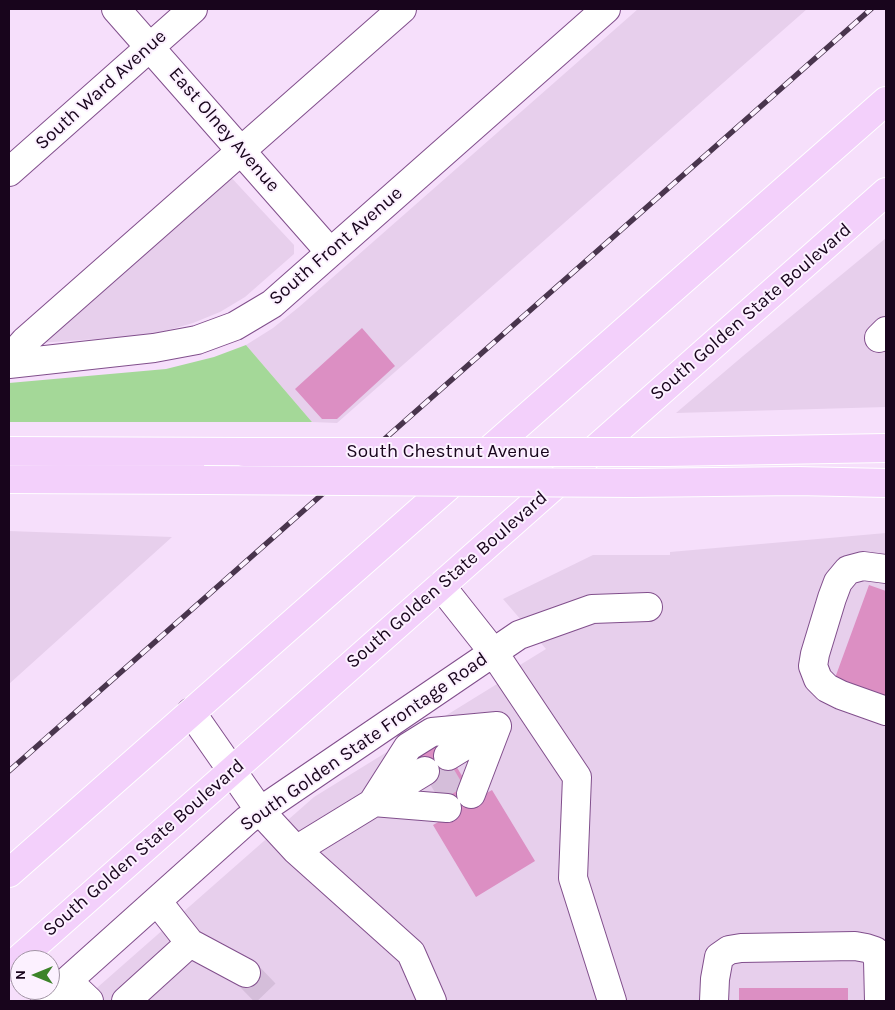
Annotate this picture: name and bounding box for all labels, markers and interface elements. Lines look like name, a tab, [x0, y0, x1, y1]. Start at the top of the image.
street label: South Ward Avenue	[31, 25, 171, 155]
street label: East Olney Avenue	[164, 63, 284, 197]
street label: South Front Avenue	[265, 182, 407, 310]
street label: South Golden State Boulevard	[646, 218, 856, 406]
street label: South Chestnut Avenue	[346, 441, 550, 463]
street label: South Golden State Boulevard	[342, 486, 552, 674]
street label: South Golden State Frontage Road	[236, 648, 492, 836]
street label: South Golden State Boulevard	[39, 754, 249, 942]
north arrow	[10, 950, 60, 1000]
text: N	[12, 970, 29, 980]

